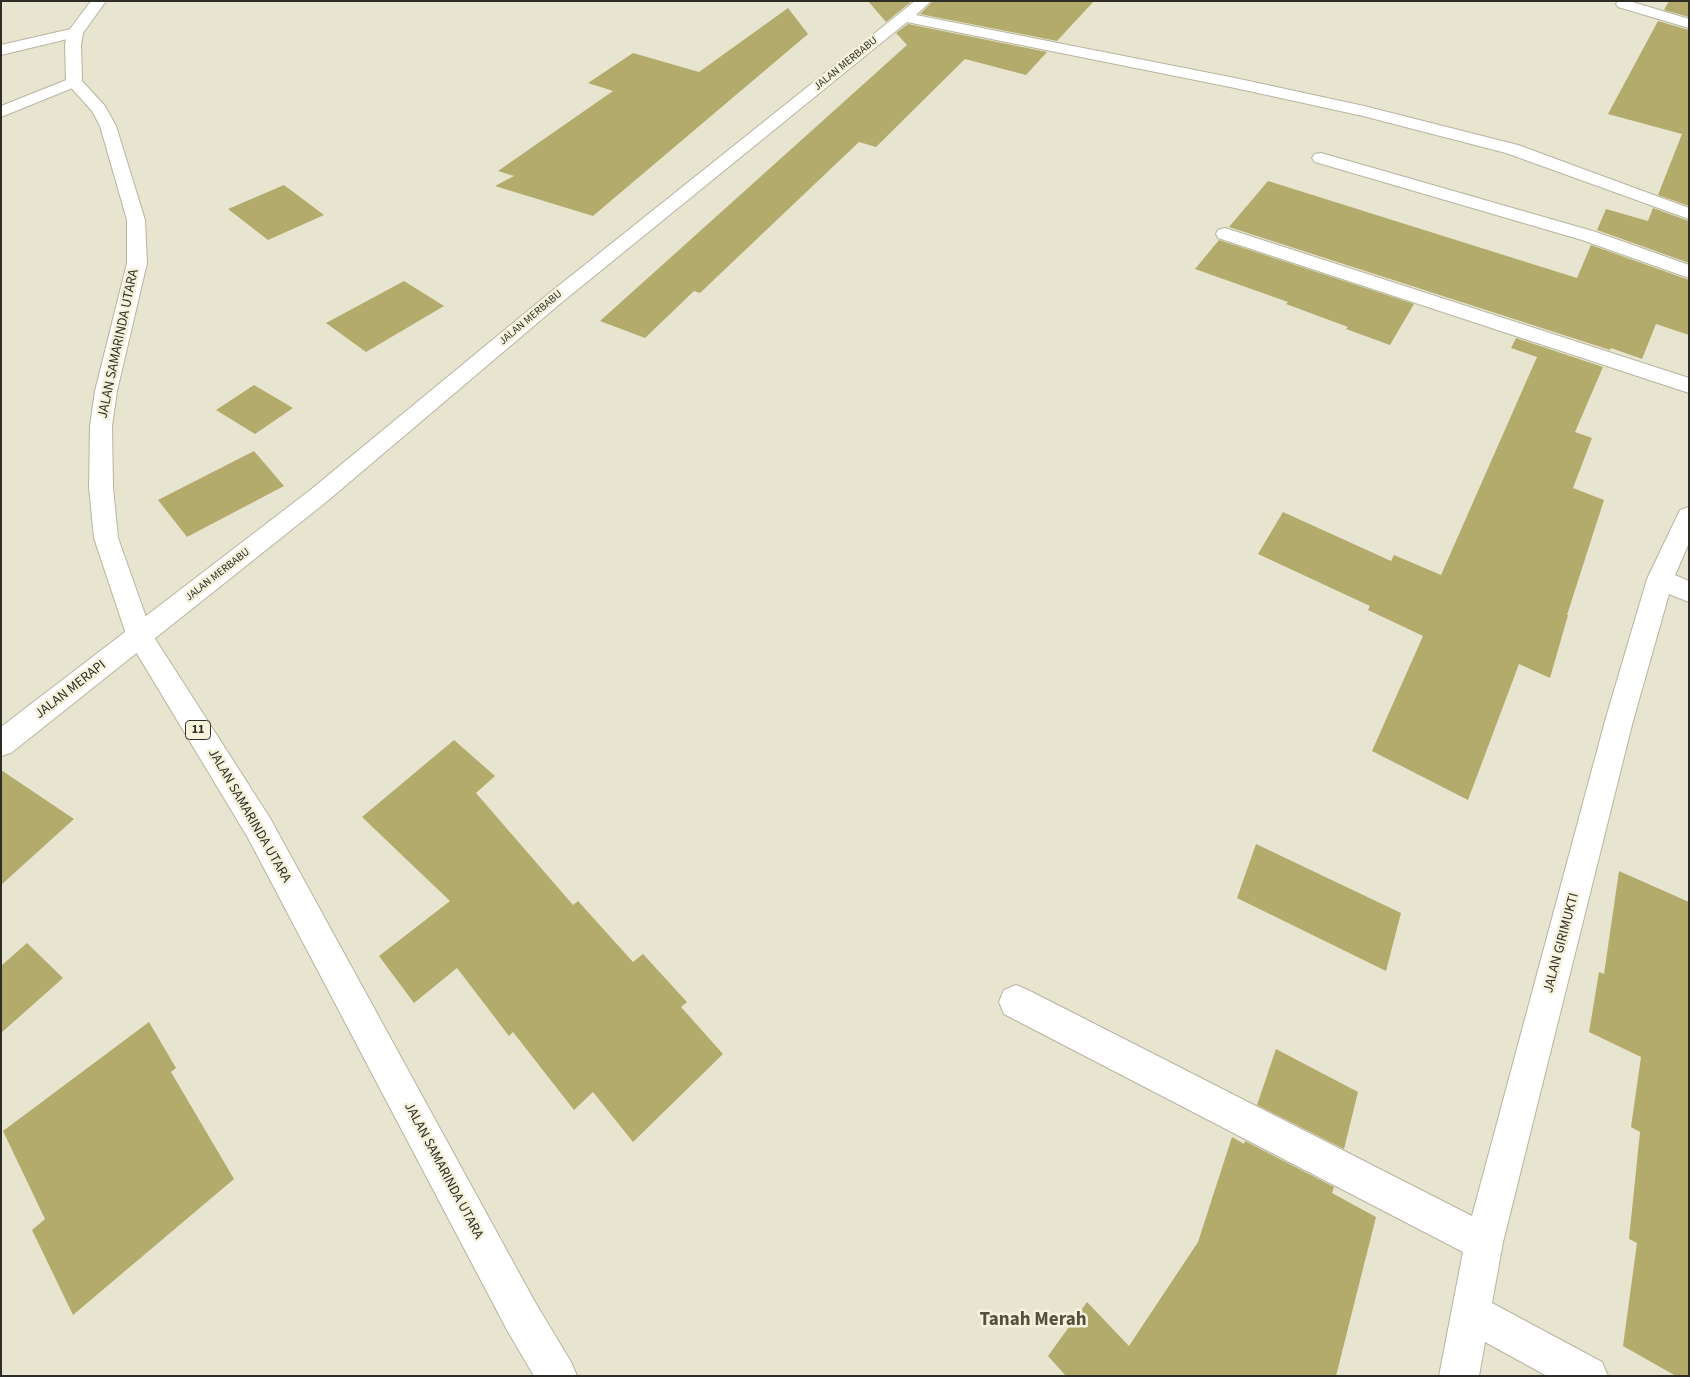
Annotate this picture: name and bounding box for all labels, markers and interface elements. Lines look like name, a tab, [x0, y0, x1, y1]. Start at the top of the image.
street label: JALAN MERBABU	[812, 34, 880, 94]
street label: JALAN SAMARINDA UTARA	[95, 268, 143, 420]
street label: JALAN MERBABU	[497, 288, 565, 348]
street label: JALAN MERBABU	[183, 546, 253, 604]
street label: JALAN MERAPI	[32, 657, 110, 723]
road number: 11	[186, 720, 210, 740]
street label: JALAN SAMARINDA UTARA	[204, 746, 294, 886]
street label: JALAN GIRIMUKTI	[1541, 891, 1583, 995]
street label: JALAN SAMARINDA UTARA	[400, 1100, 486, 1242]
district label: Tanah Merah	[979, 1310, 1087, 1332]

